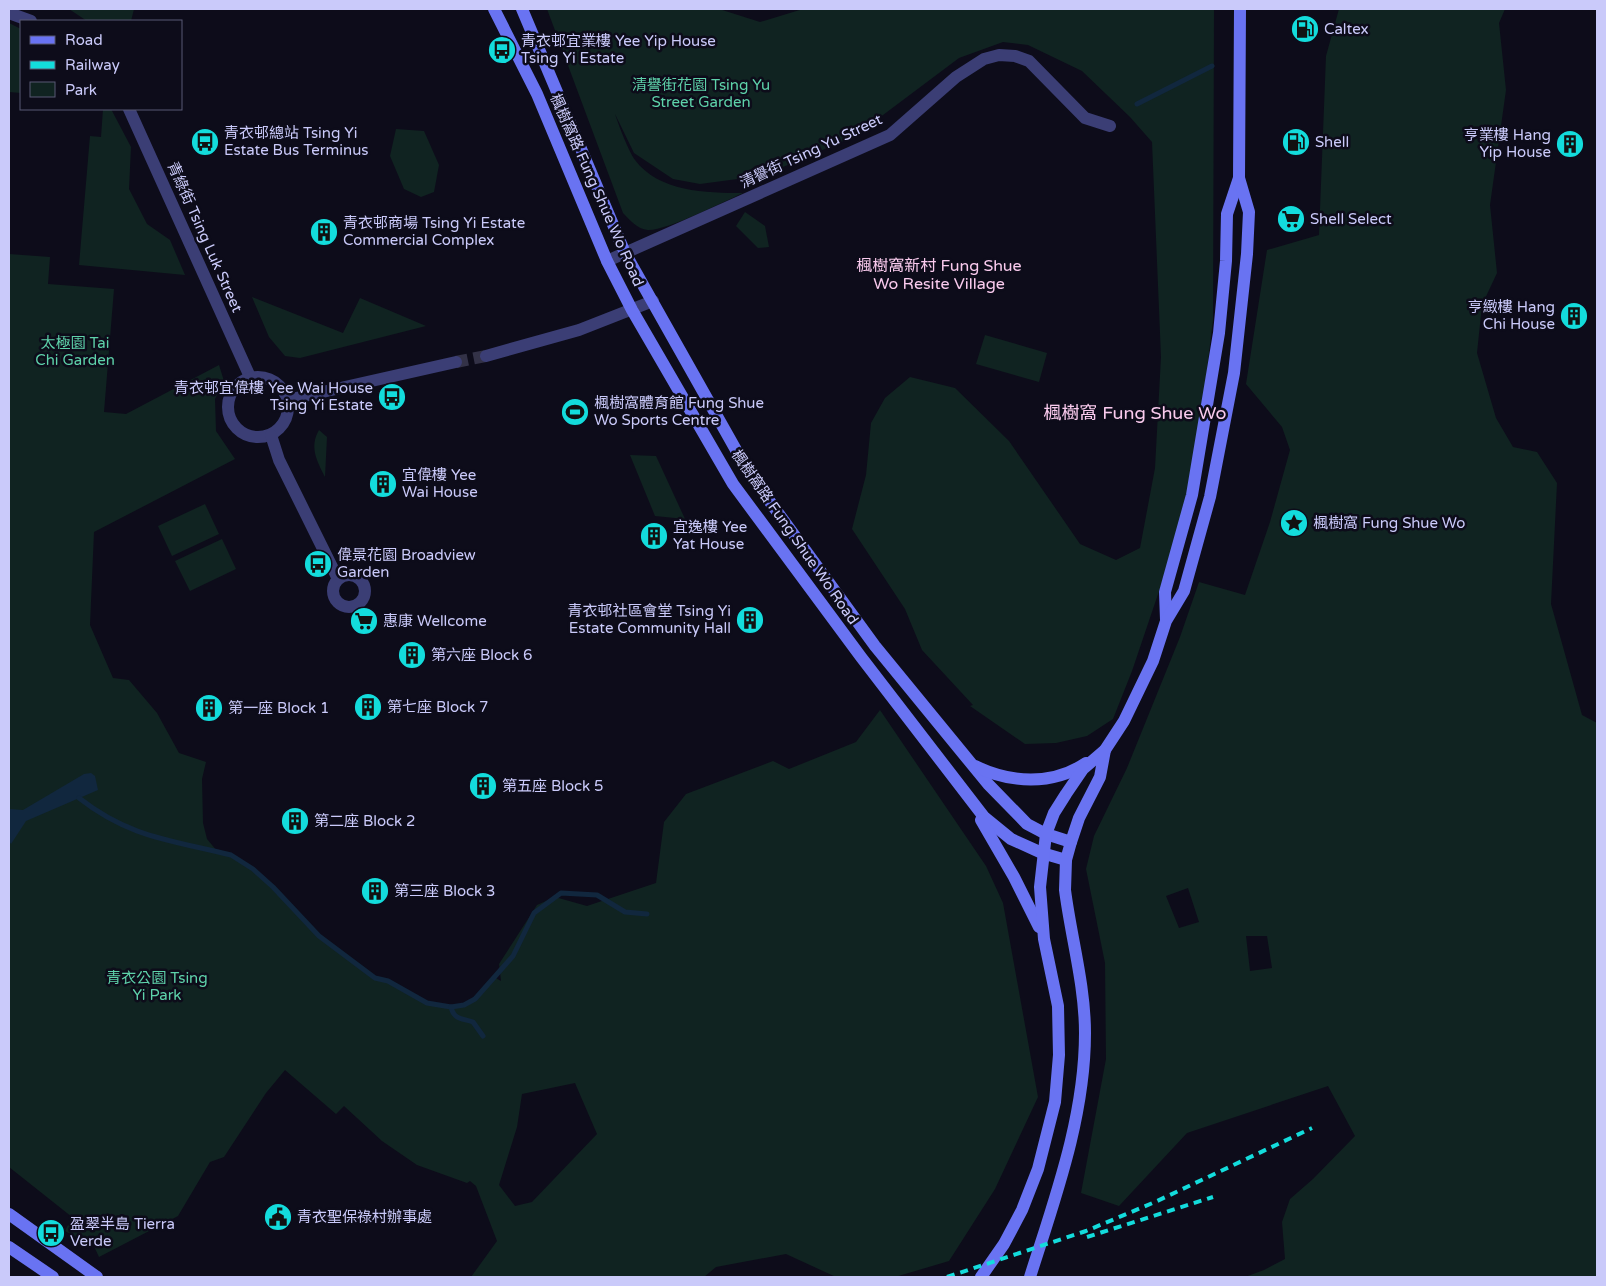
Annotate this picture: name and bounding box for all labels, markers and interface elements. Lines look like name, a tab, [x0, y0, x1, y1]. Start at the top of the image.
fuel station icon: Caltex	[1290, 14, 1320, 44]
legend	[20, 20, 182, 110]
place label: Caltex	[1324, 20, 1369, 38]
text: Road	[65, 31, 103, 49]
place label: 青衣邨宜業樓 Yee Yip House Tsing Yi Estate	[521, 32, 716, 67]
bus stop icon: 青衣邨宜業樓 Yee Yip House Tsing Yi Estate	[487, 35, 517, 65]
text: Railway	[65, 56, 120, 74]
park label: 清譽街花園 Tsing Yu Street Garden	[632, 76, 770, 111]
text: Park	[65, 81, 97, 99]
street label: 楓樹窩路 Fung Shue Wo Road	[546, 91, 648, 289]
street label: 清譽街 Tsing Yu Street	[737, 110, 885, 192]
place label: 青衣邨總站 Tsing Yi Estate Bus Terminus	[224, 124, 368, 159]
place label: 亨業樓 Hang Yip House	[1464, 126, 1551, 161]
bus stop icon: 青衣邨總站 Tsing Yi Estate Bus Terminus	[190, 127, 220, 157]
fuel station icon: Shell	[1281, 127, 1311, 157]
building icon: 亨業樓 Hang Yip House	[1555, 129, 1585, 159]
place label: Shell	[1315, 133, 1349, 151]
street label: 青綠街 Tsing Luk Street	[164, 159, 246, 315]
supermarket icon: Shell Select	[1276, 204, 1306, 234]
place label: Shell Select	[1310, 210, 1392, 228]
place label: 青衣邨商場 Tsing Yi Estate Commercial Complex	[343, 214, 525, 249]
building icon: 青衣邨商場 Tsing Yi Estate Commercial Complex	[309, 217, 339, 247]
district label: 楓樹窩新村 Fung Shue Wo Resite Village	[856, 256, 1022, 294]
place label: 亨緻樓 Hang Chi House	[1468, 298, 1555, 333]
building icon: 亨緻樓 Hang Chi House	[1559, 301, 1589, 331]
park label: 太極園 Tai Chi Garden	[35, 334, 115, 369]
place label: 青衣邨宜偉樓 Yee Wai House Tsing Yi Estate	[174, 379, 373, 414]
bus stop icon: 青衣邨宜偉樓 Yee Wai House Tsing Yi Estate	[377, 382, 407, 412]
place label: 楓樹窩體育館 Fung Shue Wo Sports Centre	[594, 394, 764, 429]
sports icon: 楓樹窩體育館 Fung Shue Wo Sports Centre	[560, 397, 590, 427]
district label: 楓樹窩 Fung Shue Wo	[1044, 402, 1227, 424]
street label: 楓樹窩路 Fung Shue Wo Road	[728, 446, 862, 628]
place label: 宜偉樓 Yee Wai House	[402, 466, 478, 501]
building icon: 宜偉樓 Yee Wai House	[368, 469, 398, 499]
place icon: 楓樹窩 Fung Shue Wo	[1279, 508, 1309, 538]
place label: 楓樹窩 Fung Shue Wo	[1313, 514, 1465, 532]
place label: 宜逸樓 Yee Yat House	[673, 518, 747, 553]
building icon: 宜逸樓 Yee Yat House	[639, 521, 669, 551]
place label: 偉景花園 Broadview Garden	[337, 546, 476, 581]
bus stop icon: 偉景花園 Broadview Garden	[303, 549, 333, 579]
place label: 青衣邨社區會堂 Tsing Yi Estate Community Hall	[567, 602, 731, 637]
building icon: 青衣邨社區會堂 Tsing Yi Estate Community Hall	[735, 605, 765, 635]
supermarket icon: 惠康 Wellcome	[349, 606, 379, 636]
place label: 惠康 Wellcome	[383, 612, 487, 630]
building icon: 第六座 Block 6	[397, 640, 427, 670]
place label: 第六座 Block 6	[431, 646, 533, 664]
building icon: 第七座 Block 7	[353, 692, 383, 722]
building icon: 第一座 Block 1	[194, 693, 224, 723]
place label: 第七座 Block 7	[387, 698, 489, 716]
place label: 第一座 Block 1	[228, 699, 330, 717]
building icon: 第五座 Block 5	[468, 771, 498, 801]
place label: 第五座 Block 5	[502, 777, 604, 795]
building icon: 第二座 Block 2	[280, 806, 310, 836]
place label: 第二座 Block 2	[314, 812, 416, 830]
building icon: 第三座 Block 3	[360, 876, 390, 906]
place label: 第三座 Block 3	[394, 882, 496, 900]
park label: 青衣公園 Tsing Yi Park	[106, 969, 208, 1004]
public building icon: 青衣聖保祿村辦事處	[263, 1202, 293, 1232]
place label: 青衣聖保祿村辦事處	[297, 1208, 432, 1226]
place label: 盈翠半島 Tierra Verde	[70, 1215, 175, 1250]
bus stop icon: 盈翠半島 Tierra Verde	[36, 1218, 66, 1248]

